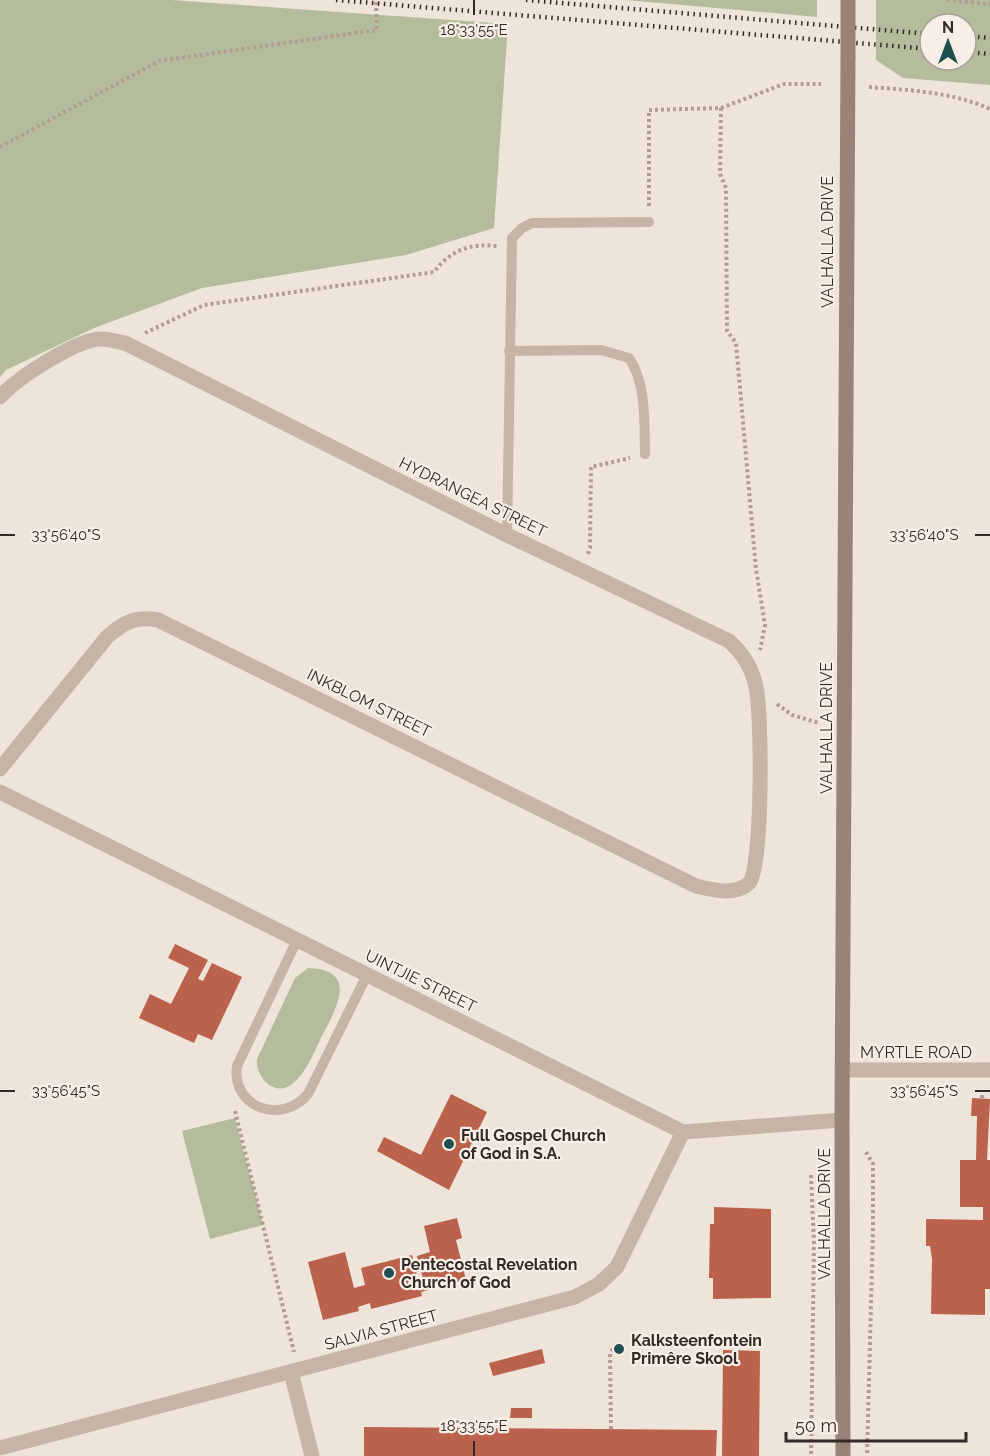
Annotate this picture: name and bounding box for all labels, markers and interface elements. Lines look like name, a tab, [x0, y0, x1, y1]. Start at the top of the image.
north arrow	[918, 12, 978, 72]
text: N	[942, 18, 954, 37]
text: 18°33'55"E	[440, 21, 508, 39]
street label: VALHALLA DRIVE	[818, 176, 837, 308]
street label: HYDRANGEA STREET	[396, 453, 550, 541]
text: 33°56'40"S	[31, 526, 101, 544]
text: 33°56'40"S	[889, 526, 959, 544]
street label: VALHALLA DRIVE	[817, 662, 836, 794]
street label: INKBLOM STREET	[304, 665, 434, 741]
street label: UINTJIE STREET	[362, 946, 480, 1016]
street label: MYRTLE ROAD	[860, 1043, 972, 1062]
text: 33°56'45"S	[32, 1082, 100, 1100]
text: 33°56'45"S	[890, 1082, 958, 1100]
place label: Full Gospel Church of God in S.A.	[461, 1126, 606, 1163]
marker: Full Gospel Church of God in S.A.	[442, 1137, 456, 1151]
street label: VALHALLA DRIVE	[815, 1148, 834, 1280]
place label: Pentecostal Revelation Church of God	[401, 1255, 577, 1292]
marker: Pentecostal Revelation Church of God	[382, 1266, 396, 1280]
street label: SALVIA STREET	[322, 1306, 440, 1354]
place label: Kalksteenfontein Primêre Skool	[631, 1331, 762, 1368]
marker: Kalksteenfontein Primêre Skool	[612, 1342, 626, 1356]
scale bar	[786, 1405, 966, 1443]
text: 50 m	[795, 1415, 837, 1436]
text: 18°33'55"E	[440, 1417, 508, 1435]

